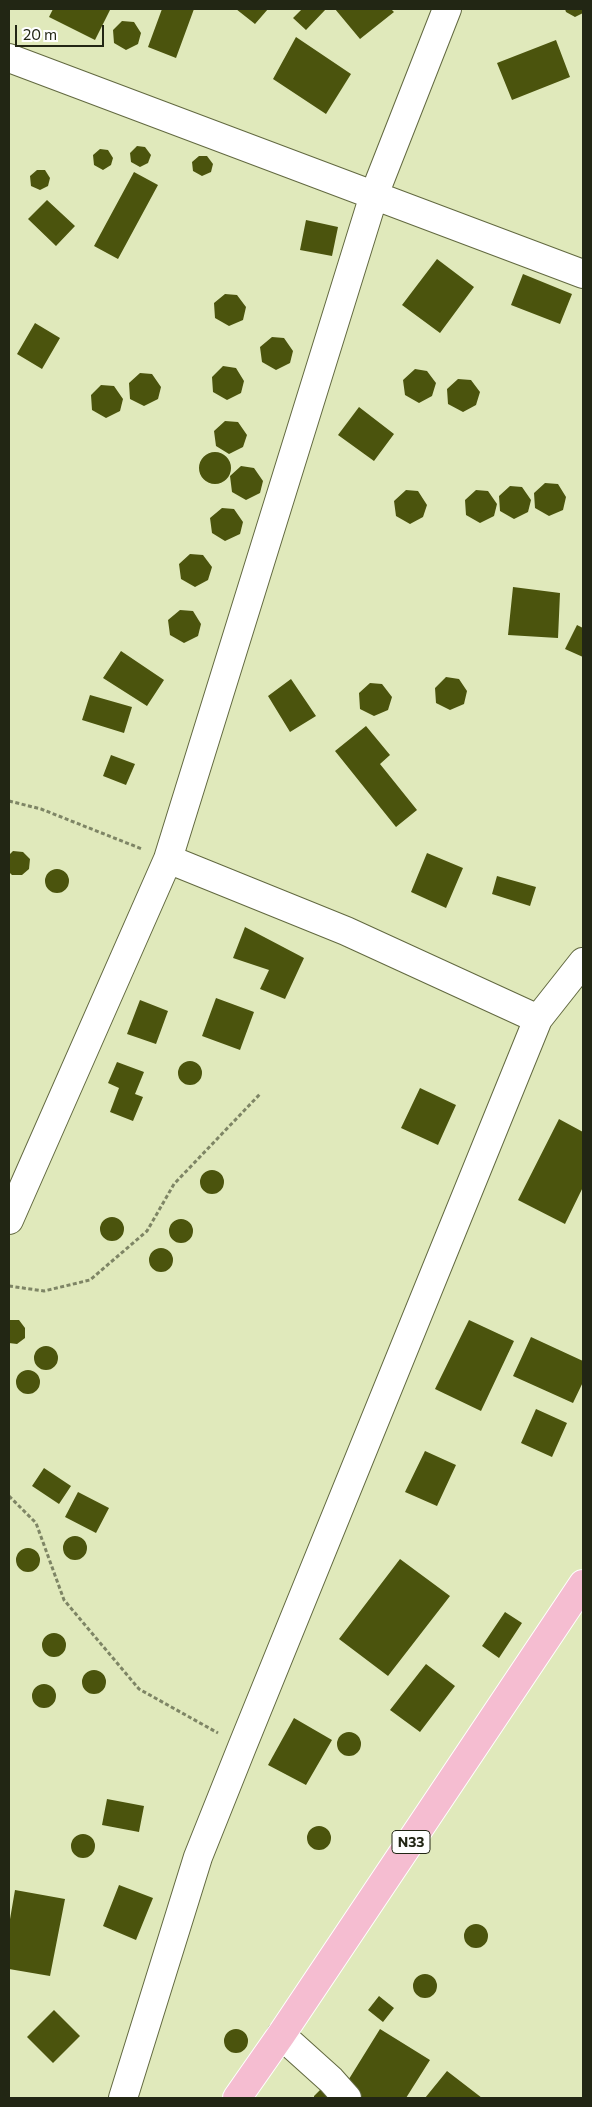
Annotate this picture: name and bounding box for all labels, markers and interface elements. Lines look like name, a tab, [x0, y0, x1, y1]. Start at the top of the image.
scale bar	[18, 15, 106, 47]
text: 20 m	[23, 25, 57, 43]
road number: N33	[392, 1830, 430, 1854]

